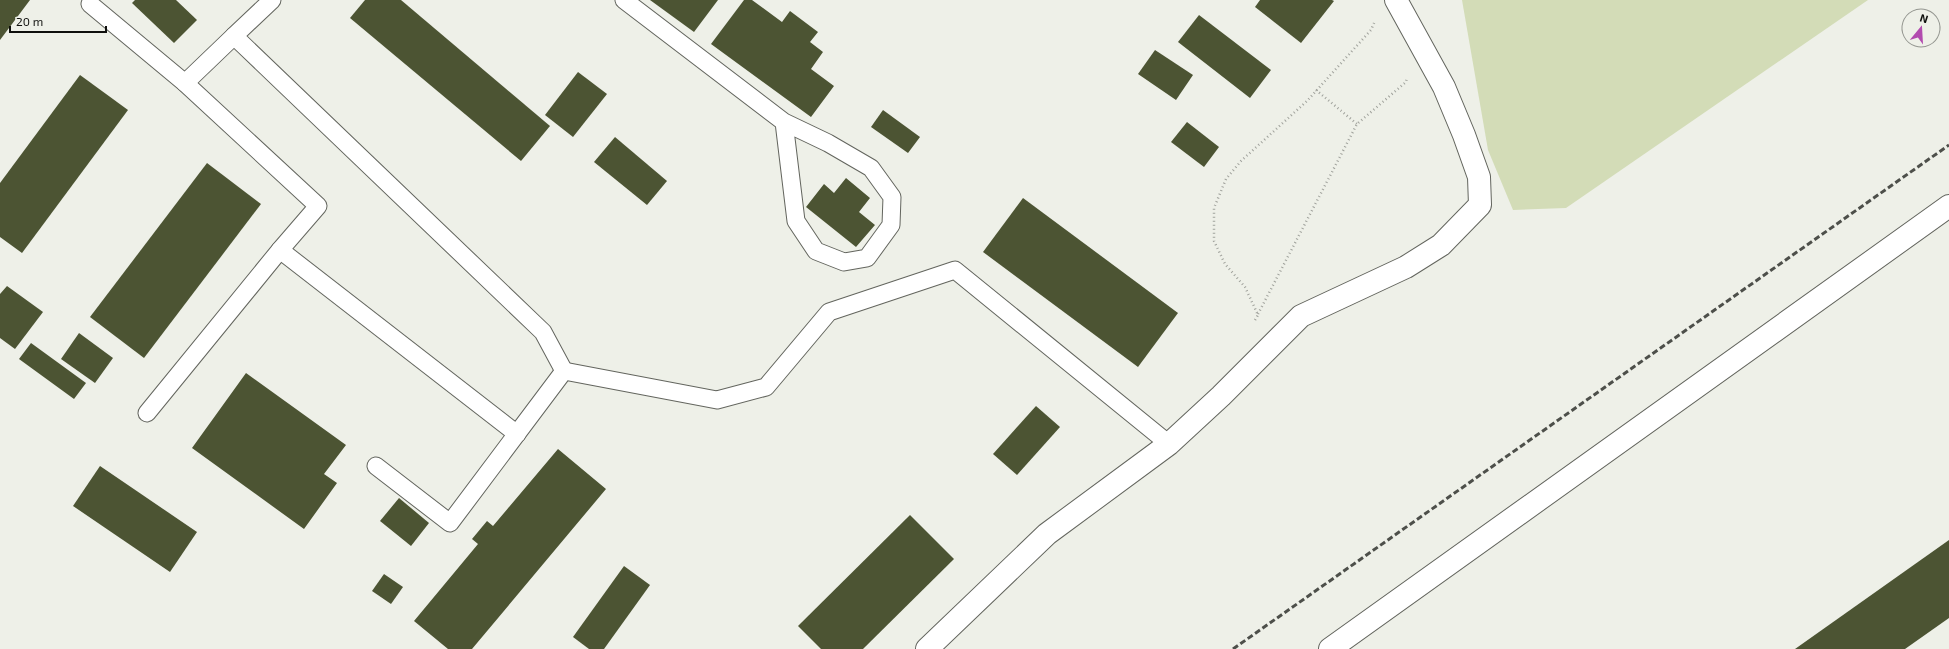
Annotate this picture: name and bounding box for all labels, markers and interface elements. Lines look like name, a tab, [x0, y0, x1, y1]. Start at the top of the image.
scale bar	[10, 8, 106, 34]
north arrow	[1901, 8, 1941, 48]
text: N	[1918, 11, 1930, 25]
text: 20 m	[16, 14, 43, 28]

